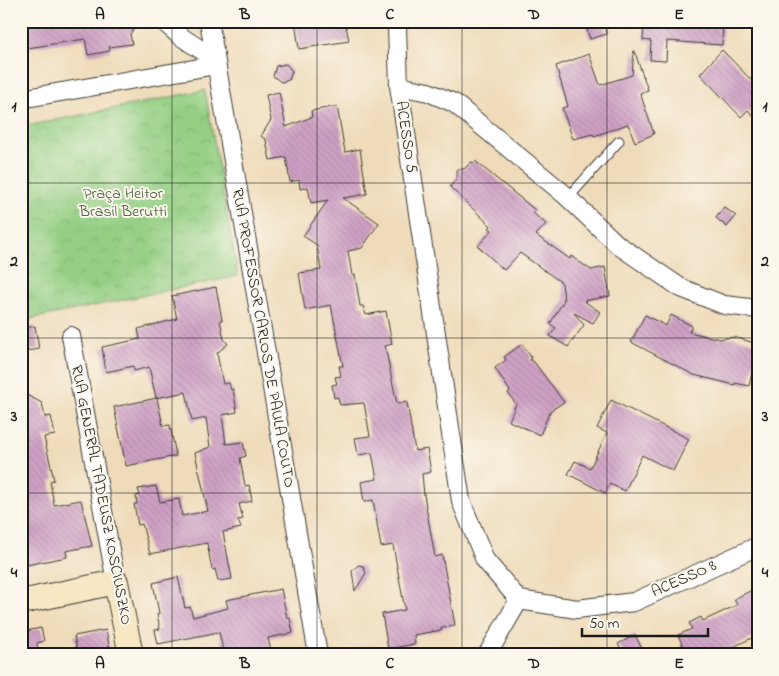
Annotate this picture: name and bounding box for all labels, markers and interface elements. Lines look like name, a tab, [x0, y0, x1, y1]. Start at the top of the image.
text: A	[95, 3, 105, 27]
text: B	[239, 3, 251, 27]
text: C	[386, 3, 395, 27]
text: D	[527, 3, 540, 27]
text: E	[674, 3, 684, 27]
text: 1	[11, 95, 17, 119]
text: 1	[762, 95, 768, 119]
street label: ACESSO 5	[388, 99, 424, 175]
park label: Praça Heitor Brasil Berutti	[78, 182, 167, 224]
street label: RUA PROFESSOR CARLOS DE PAULA COUTO	[225, 186, 301, 490]
text: 2	[9, 250, 18, 274]
text: 2	[760, 250, 769, 274]
street label: RUA GENERAL TADEUSZ KOSCIUSZKO	[64, 363, 138, 627]
text: 3	[10, 405, 18, 429]
text: 3	[761, 405, 769, 429]
street label: ACESSO 8	[647, 554, 721, 604]
text: 4	[10, 561, 18, 585]
text: 4	[761, 561, 769, 585]
scale bar	[582, 606, 708, 638]
text: 50 m	[589, 613, 620, 635]
text: A	[95, 652, 105, 676]
text: B	[239, 652, 251, 676]
text: C	[386, 652, 395, 676]
text: D	[527, 652, 540, 676]
text: E	[674, 652, 684, 676]

